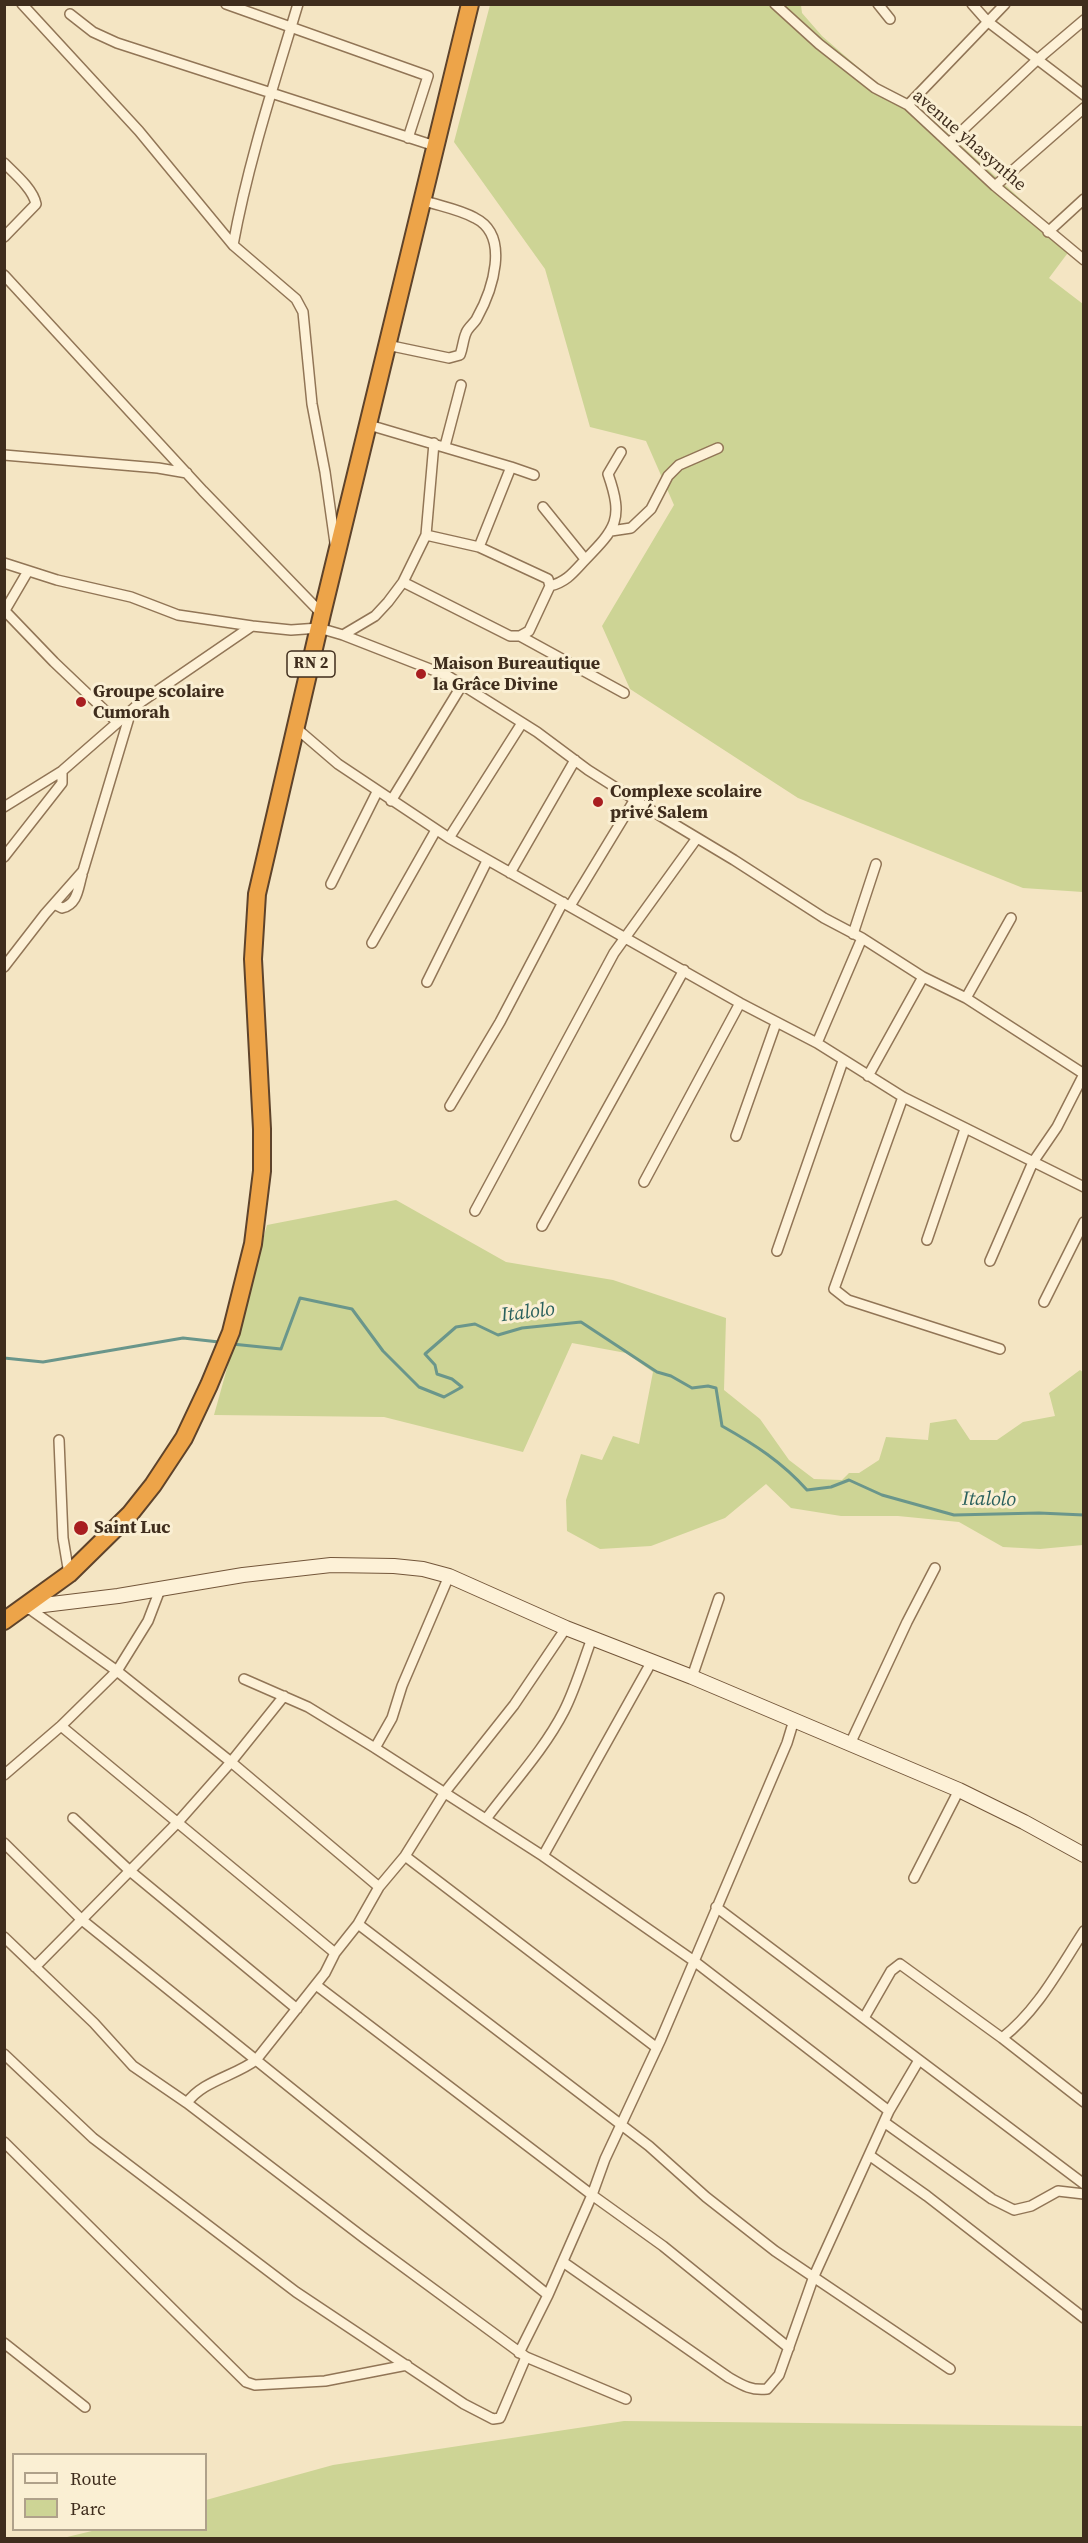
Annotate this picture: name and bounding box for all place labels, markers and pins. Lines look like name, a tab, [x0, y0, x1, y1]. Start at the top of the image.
place label: Maison Bureautique la Grâce Divine	[433, 653, 600, 696]
marker: Maison Bureautique la Grâce Divine	[414, 667, 428, 681]
place label: Groupe scolaire Cumorah	[93, 681, 224, 724]
marker: Groupe scolaire Cumorah	[74, 695, 88, 709]
place label: Complexe scolaire privé Salem	[610, 781, 762, 824]
marker: Complexe scolaire privé Salem	[591, 795, 605, 809]
place label: Saint Luc	[94, 1517, 171, 1539]
marker: Saint Luc	[72, 1519, 90, 1537]

